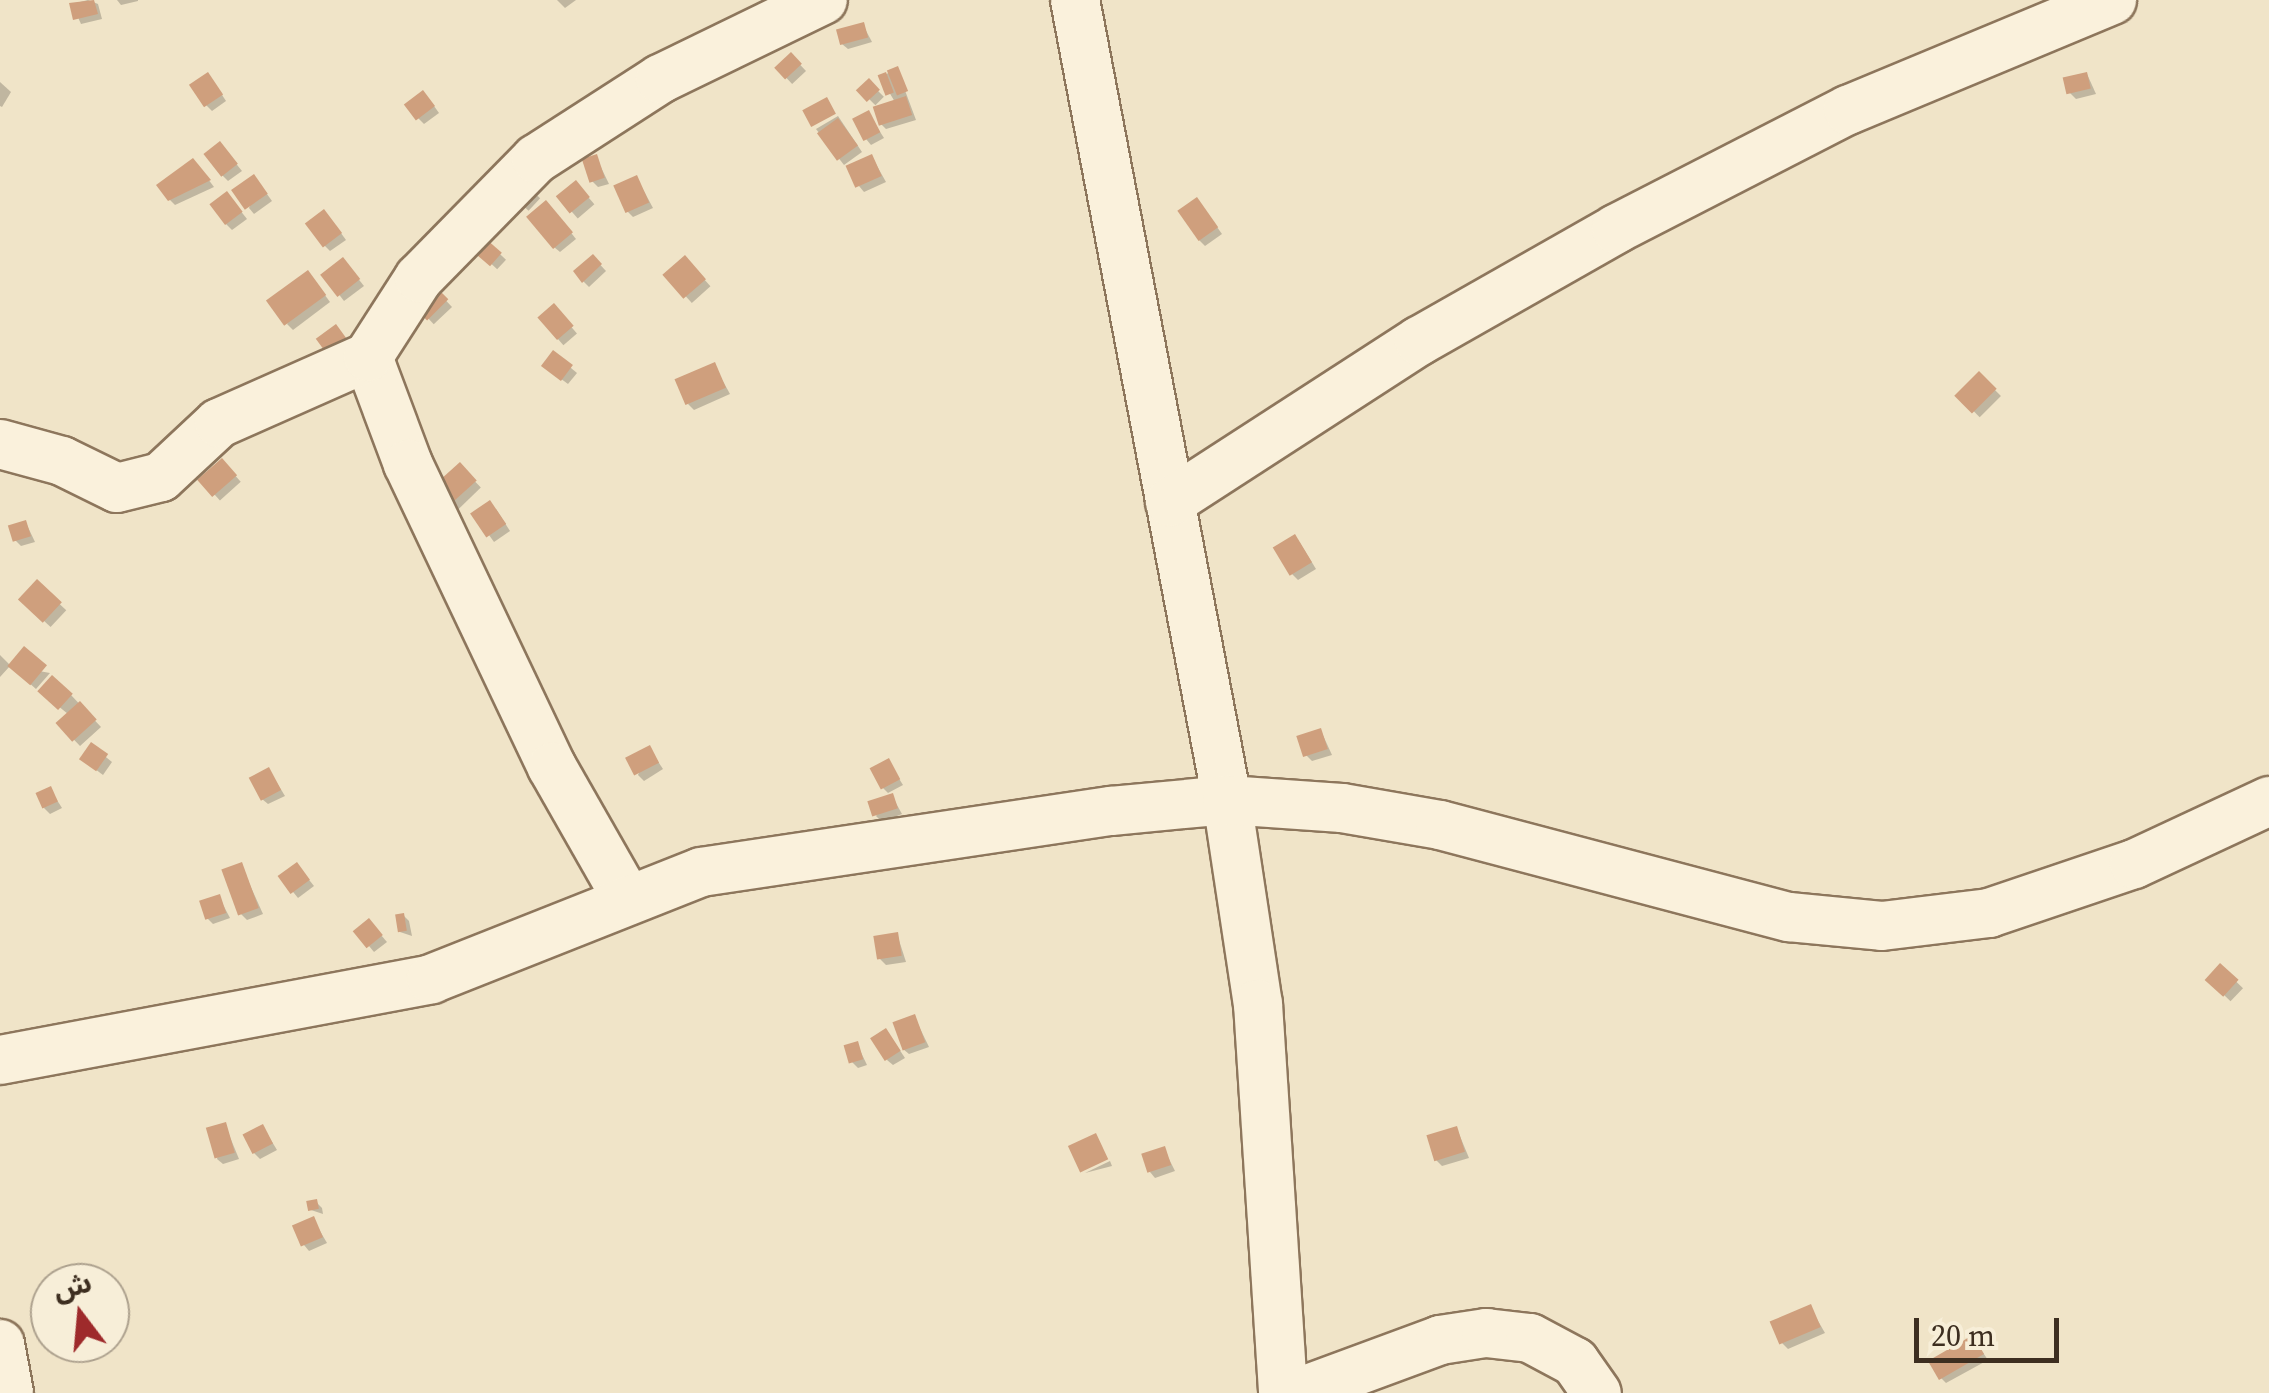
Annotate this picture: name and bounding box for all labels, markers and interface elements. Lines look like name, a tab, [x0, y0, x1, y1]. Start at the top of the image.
north arrow	[30, 1263, 130, 1363]
text: ش	[49, 1263, 96, 1310]
scale bar	[1919, 1298, 2064, 1360]
text: 20 m	[1931, 1315, 1995, 1356]

